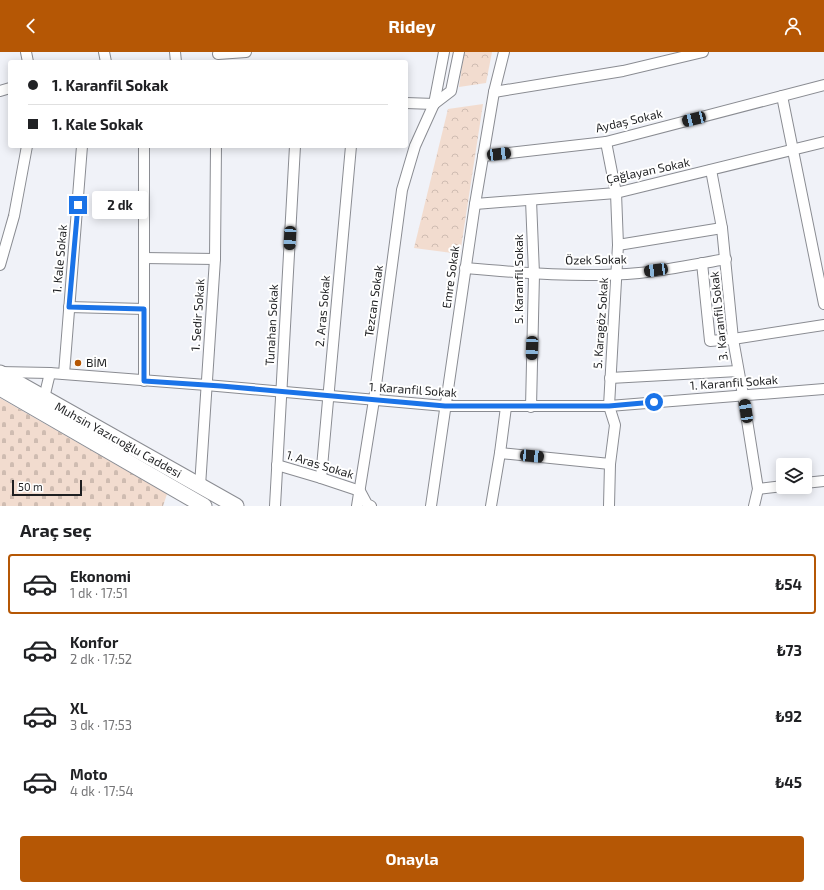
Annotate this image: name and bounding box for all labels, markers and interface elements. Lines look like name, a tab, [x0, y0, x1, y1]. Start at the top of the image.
icon: back	[20, 15, 42, 37]
text: Ridey	[388, 15, 436, 37]
icon: person	[782, 15, 804, 37]
text: 1. Karanfil Sokak	[52, 76, 168, 94]
street label: Aydaş Sokak	[594, 106, 664, 135]
car	[681, 110, 707, 128]
text: 1. Kale Sokak	[52, 115, 143, 133]
car	[486, 147, 512, 161]
street label: Çağlayan Sokak	[605, 154, 691, 187]
callout: 2 dk	[92, 191, 148, 219]
route end	[69, 196, 87, 214]
text: 2 dk	[107, 197, 133, 213]
street label: 1. Kale Sokak	[49, 224, 69, 294]
car	[283, 226, 297, 250]
street label: 5. Karanfil Sokak	[511, 234, 525, 324]
street label: Emre Sokak	[439, 245, 461, 309]
street label: Özek Sokak	[565, 251, 627, 267]
car	[643, 262, 669, 278]
street label: Tezcan Sokak	[361, 264, 385, 338]
street label: 3. Karanfil Sokak	[706, 271, 730, 362]
street label: 2. Aras Sokak	[312, 275, 332, 347]
street label: 5. Karagöz Sokak	[590, 277, 610, 369]
street label: 1. Sedir Sokak	[187, 278, 207, 352]
street label: Tunahan Sokak	[262, 284, 280, 366]
car	[526, 336, 538, 360]
place label: BİM	[86, 355, 107, 369]
marker: BİM	[73, 358, 83, 368]
street label: 1. Karanfil Sokak	[690, 372, 778, 392]
street label: 1. Karanfil Sokak	[369, 379, 457, 399]
route start	[645, 393, 663, 411]
street label: Muhsin Yazıcıoğlu Caddesi	[53, 398, 184, 480]
car	[738, 398, 754, 424]
street label: 1. Aras Sokak	[285, 447, 356, 481]
car	[520, 449, 544, 463]
map controls	[776, 458, 812, 494]
button: layers	[776, 458, 812, 494]
scale bar	[12, 478, 82, 497]
text: 50 m	[18, 480, 43, 493]
text: Araç seç	[20, 519, 92, 541]
icon: car	[22, 566, 58, 602]
text: Ekonomi	[70, 567, 131, 585]
text: ₺54	[775, 575, 802, 593]
text: 1 dk · 17:51	[70, 585, 128, 601]
icon: car	[22, 632, 58, 668]
text: Konfor	[70, 633, 118, 651]
text: ₺73	[777, 641, 802, 659]
text: 2 dk · 17:52	[70, 651, 132, 667]
icon: car	[22, 698, 58, 734]
text: XL	[70, 699, 88, 717]
text: ₺92	[775, 707, 802, 725]
text: 3 dk · 17:53	[70, 717, 132, 733]
icon: car	[22, 764, 58, 800]
text: Moto	[70, 765, 108, 783]
text: ₺45	[775, 773, 802, 791]
text: 4 dk · 17:54	[70, 783, 134, 799]
button: Onayla	[20, 836, 804, 882]

